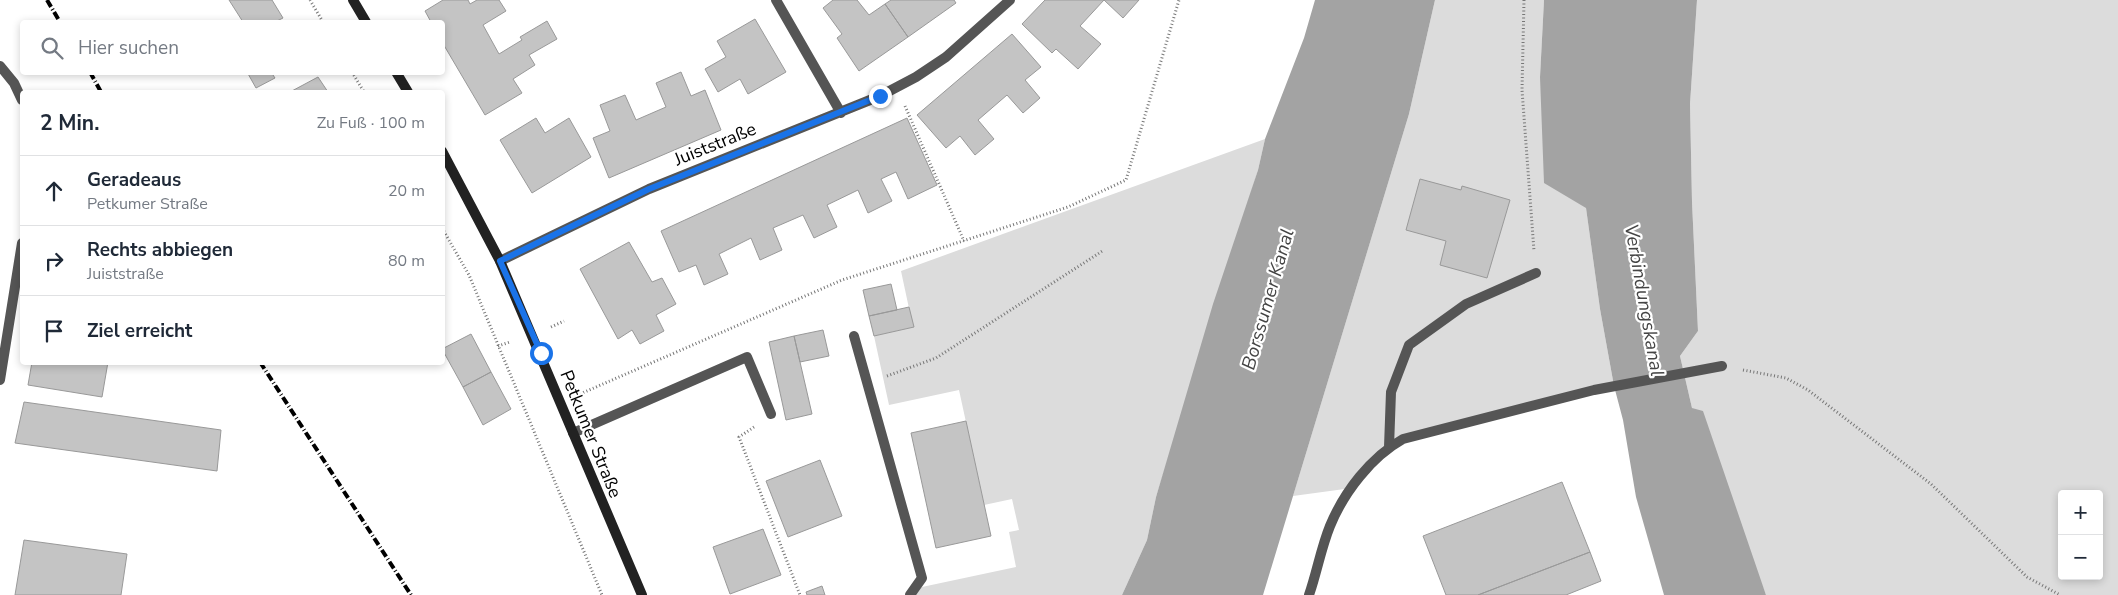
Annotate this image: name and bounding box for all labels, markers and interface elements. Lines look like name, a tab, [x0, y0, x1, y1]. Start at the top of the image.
search box	[20, 20, 445, 75]
icon: search	[38, 34, 66, 62]
text: Hier suchen	[78, 35, 179, 61]
route end	[869, 85, 892, 108]
text: 2 Min.	[40, 109, 99, 137]
text: Zu Fuß · 100 m	[317, 112, 425, 134]
street label: Juiststraße	[670, 117, 760, 172]
text: Geradeaus	[87, 167, 181, 193]
icon: ahead	[40, 177, 68, 205]
text: 20 m	[388, 180, 425, 202]
text: Petkumer Straße	[87, 193, 208, 215]
water label: Verbindungskanal	[1618, 222, 1670, 378]
water label: Borssumer Kanal	[1235, 226, 1301, 373]
text: Rechts abbiegen	[87, 237, 233, 263]
icon: right	[40, 247, 68, 275]
text: 80 m	[388, 250, 425, 272]
text: Juiststraße	[87, 263, 164, 285]
icon: arrive	[40, 317, 68, 345]
text: Ziel erreicht	[87, 318, 192, 344]
route start	[530, 342, 553, 365]
street label: Petkumer Straße	[554, 367, 628, 501]
map controls	[2058, 490, 2103, 580]
button: +	[2058, 490, 2103, 535]
button: −	[2058, 535, 2103, 580]

